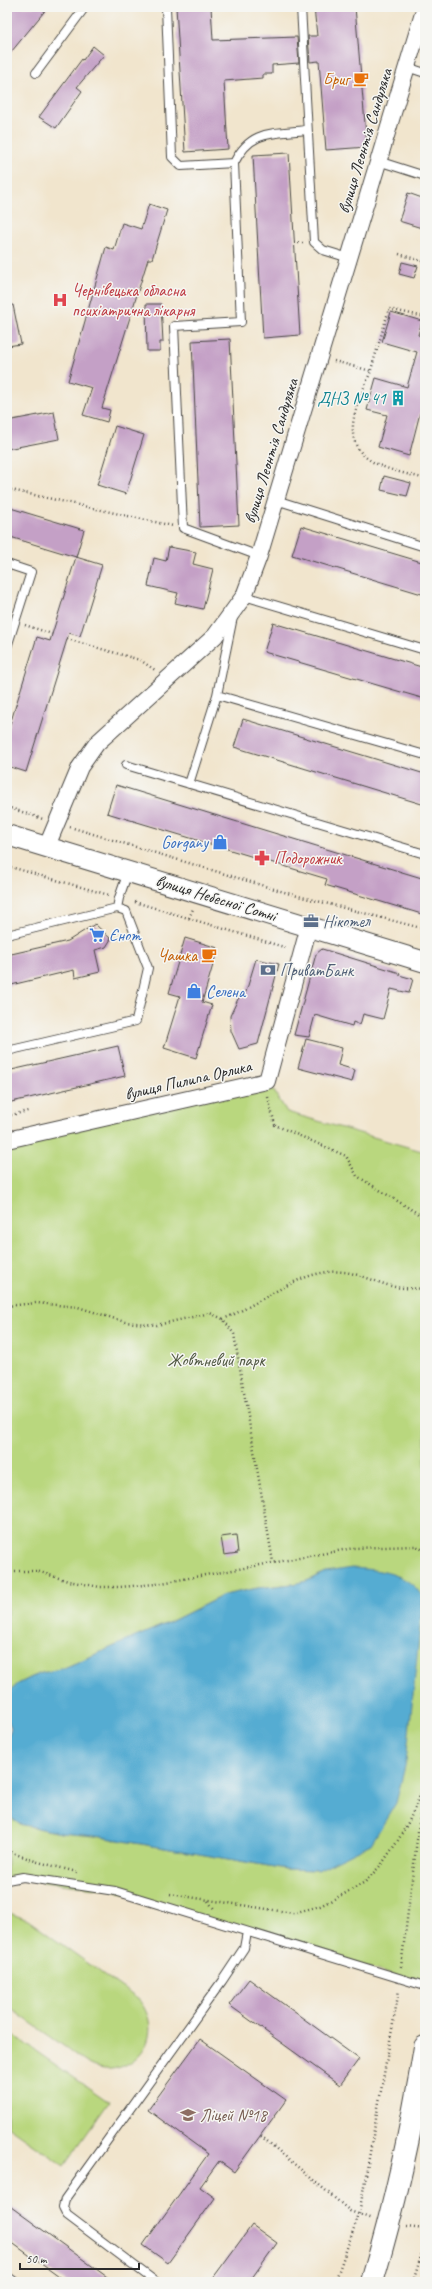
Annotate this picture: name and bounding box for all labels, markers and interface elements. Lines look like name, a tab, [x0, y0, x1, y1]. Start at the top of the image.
street label: вулиця Леонтія Сандуляка	[333, 65, 397, 216]
place label: Бриг	[323, 69, 351, 90]
cafe icon: Бриг	[352, 70, 370, 88]
place label: Чернівецька обласна психіатрична лікарня	[72, 280, 196, 321]
hospital icon: Чернівецька обласна психіатрична лікарня	[51, 291, 69, 309]
street label: вулиця Леонтія Сандуляка	[239, 375, 303, 526]
place label: ДНЗ № 41	[317, 388, 387, 409]
building icon: ДНЗ № 41	[389, 389, 407, 407]
place label: Gorgany	[161, 832, 209, 853]
shop icon: Gorgany	[211, 833, 229, 851]
place label: Подорожник	[274, 848, 343, 869]
pharmacy icon: Подорожник	[253, 849, 271, 867]
street label: вулиця Небесної Сотні	[153, 870, 280, 927]
place label: Нікотел	[323, 911, 371, 932]
office icon: Нікотел	[302, 912, 320, 930]
place label: Єнот	[109, 925, 142, 946]
supermarket icon: Єнот	[88, 926, 106, 944]
place label: Чашка	[158, 945, 198, 966]
cafe icon: Чашка	[200, 946, 218, 964]
place label: ПриватБанк	[280, 960, 355, 981]
bank icon: ПриватБанк	[259, 961, 277, 979]
place label: Селена	[206, 981, 247, 1002]
shop icon: Селена	[185, 982, 203, 1000]
street label: вулиця Пилипа Орлика	[123, 1055, 254, 1105]
park label: Жовтневий парк	[167, 1350, 266, 1371]
place label: Ліцей №18	[200, 2105, 269, 2126]
school or university icon: Ліцей №18	[179, 2106, 197, 2124]
scale bar	[20, 2245, 139, 2271]
text: 50 m	[26, 2251, 48, 2267]

